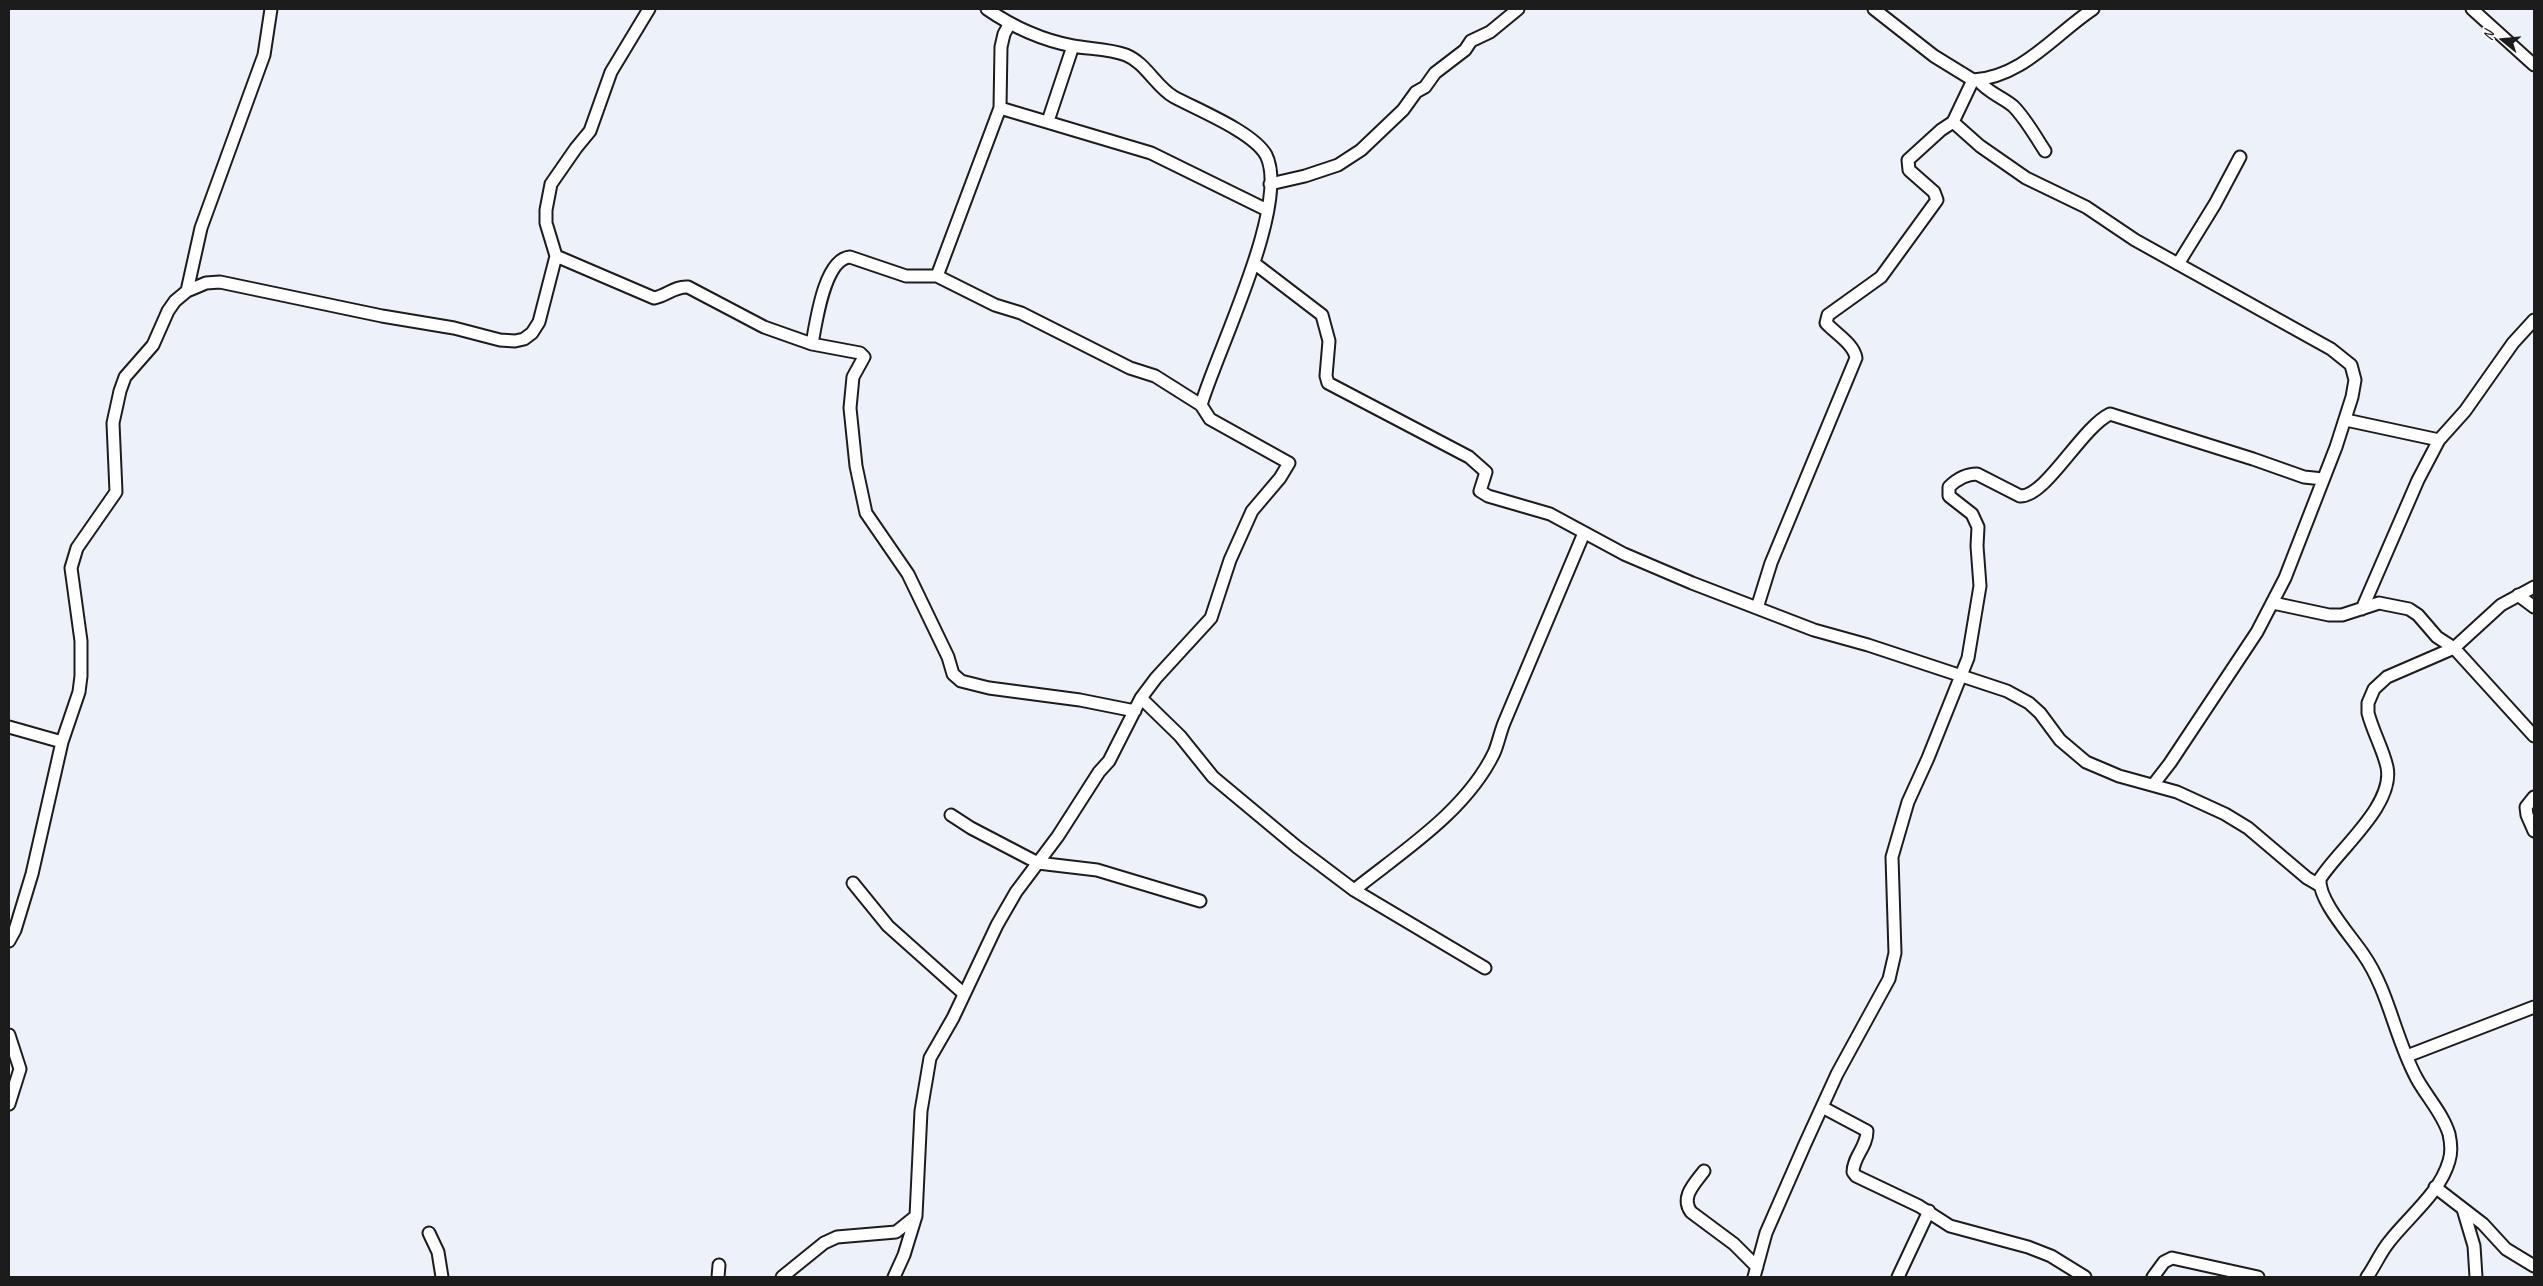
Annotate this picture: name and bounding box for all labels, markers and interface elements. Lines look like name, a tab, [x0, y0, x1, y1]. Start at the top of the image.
north arrow	[2478, 15, 2528, 65]
text: N	[2479, 29, 2498, 42]

